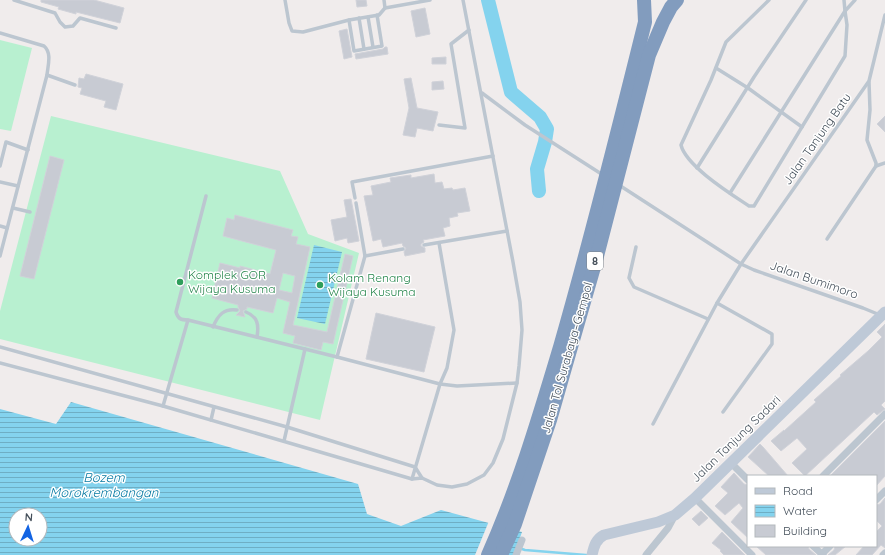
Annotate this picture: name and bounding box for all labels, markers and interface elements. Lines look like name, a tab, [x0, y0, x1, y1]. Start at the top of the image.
street label: Jalan Tanjung Batu	[779, 90, 854, 187]
road number: 8	[587, 252, 603, 270]
street label: Jalan Bumimoro	[768, 257, 860, 302]
place label: Komplek GOR Wijaya Kusuma	[188, 267, 276, 296]
place label: Kolam Renang Wijaya Kusuma	[328, 270, 416, 299]
marker: Komplek GOR Wijaya Kusuma	[175, 277, 185, 287]
marker: Kolam Renang Wijaya Kusuma	[315, 280, 325, 290]
street label: Jalan Tol Surabaya–Gempol	[538, 280, 595, 435]
street label: Jalan Tanjung Sadari	[688, 392, 783, 485]
water label: Bozem Morokrembangan	[50, 469, 159, 500]
legend	[747, 475, 877, 547]
text: Road	[783, 483, 813, 498]
text: Water	[783, 503, 818, 518]
north arrow	[8, 507, 48, 547]
text: N	[24, 510, 33, 524]
text: Building	[783, 523, 827, 538]

